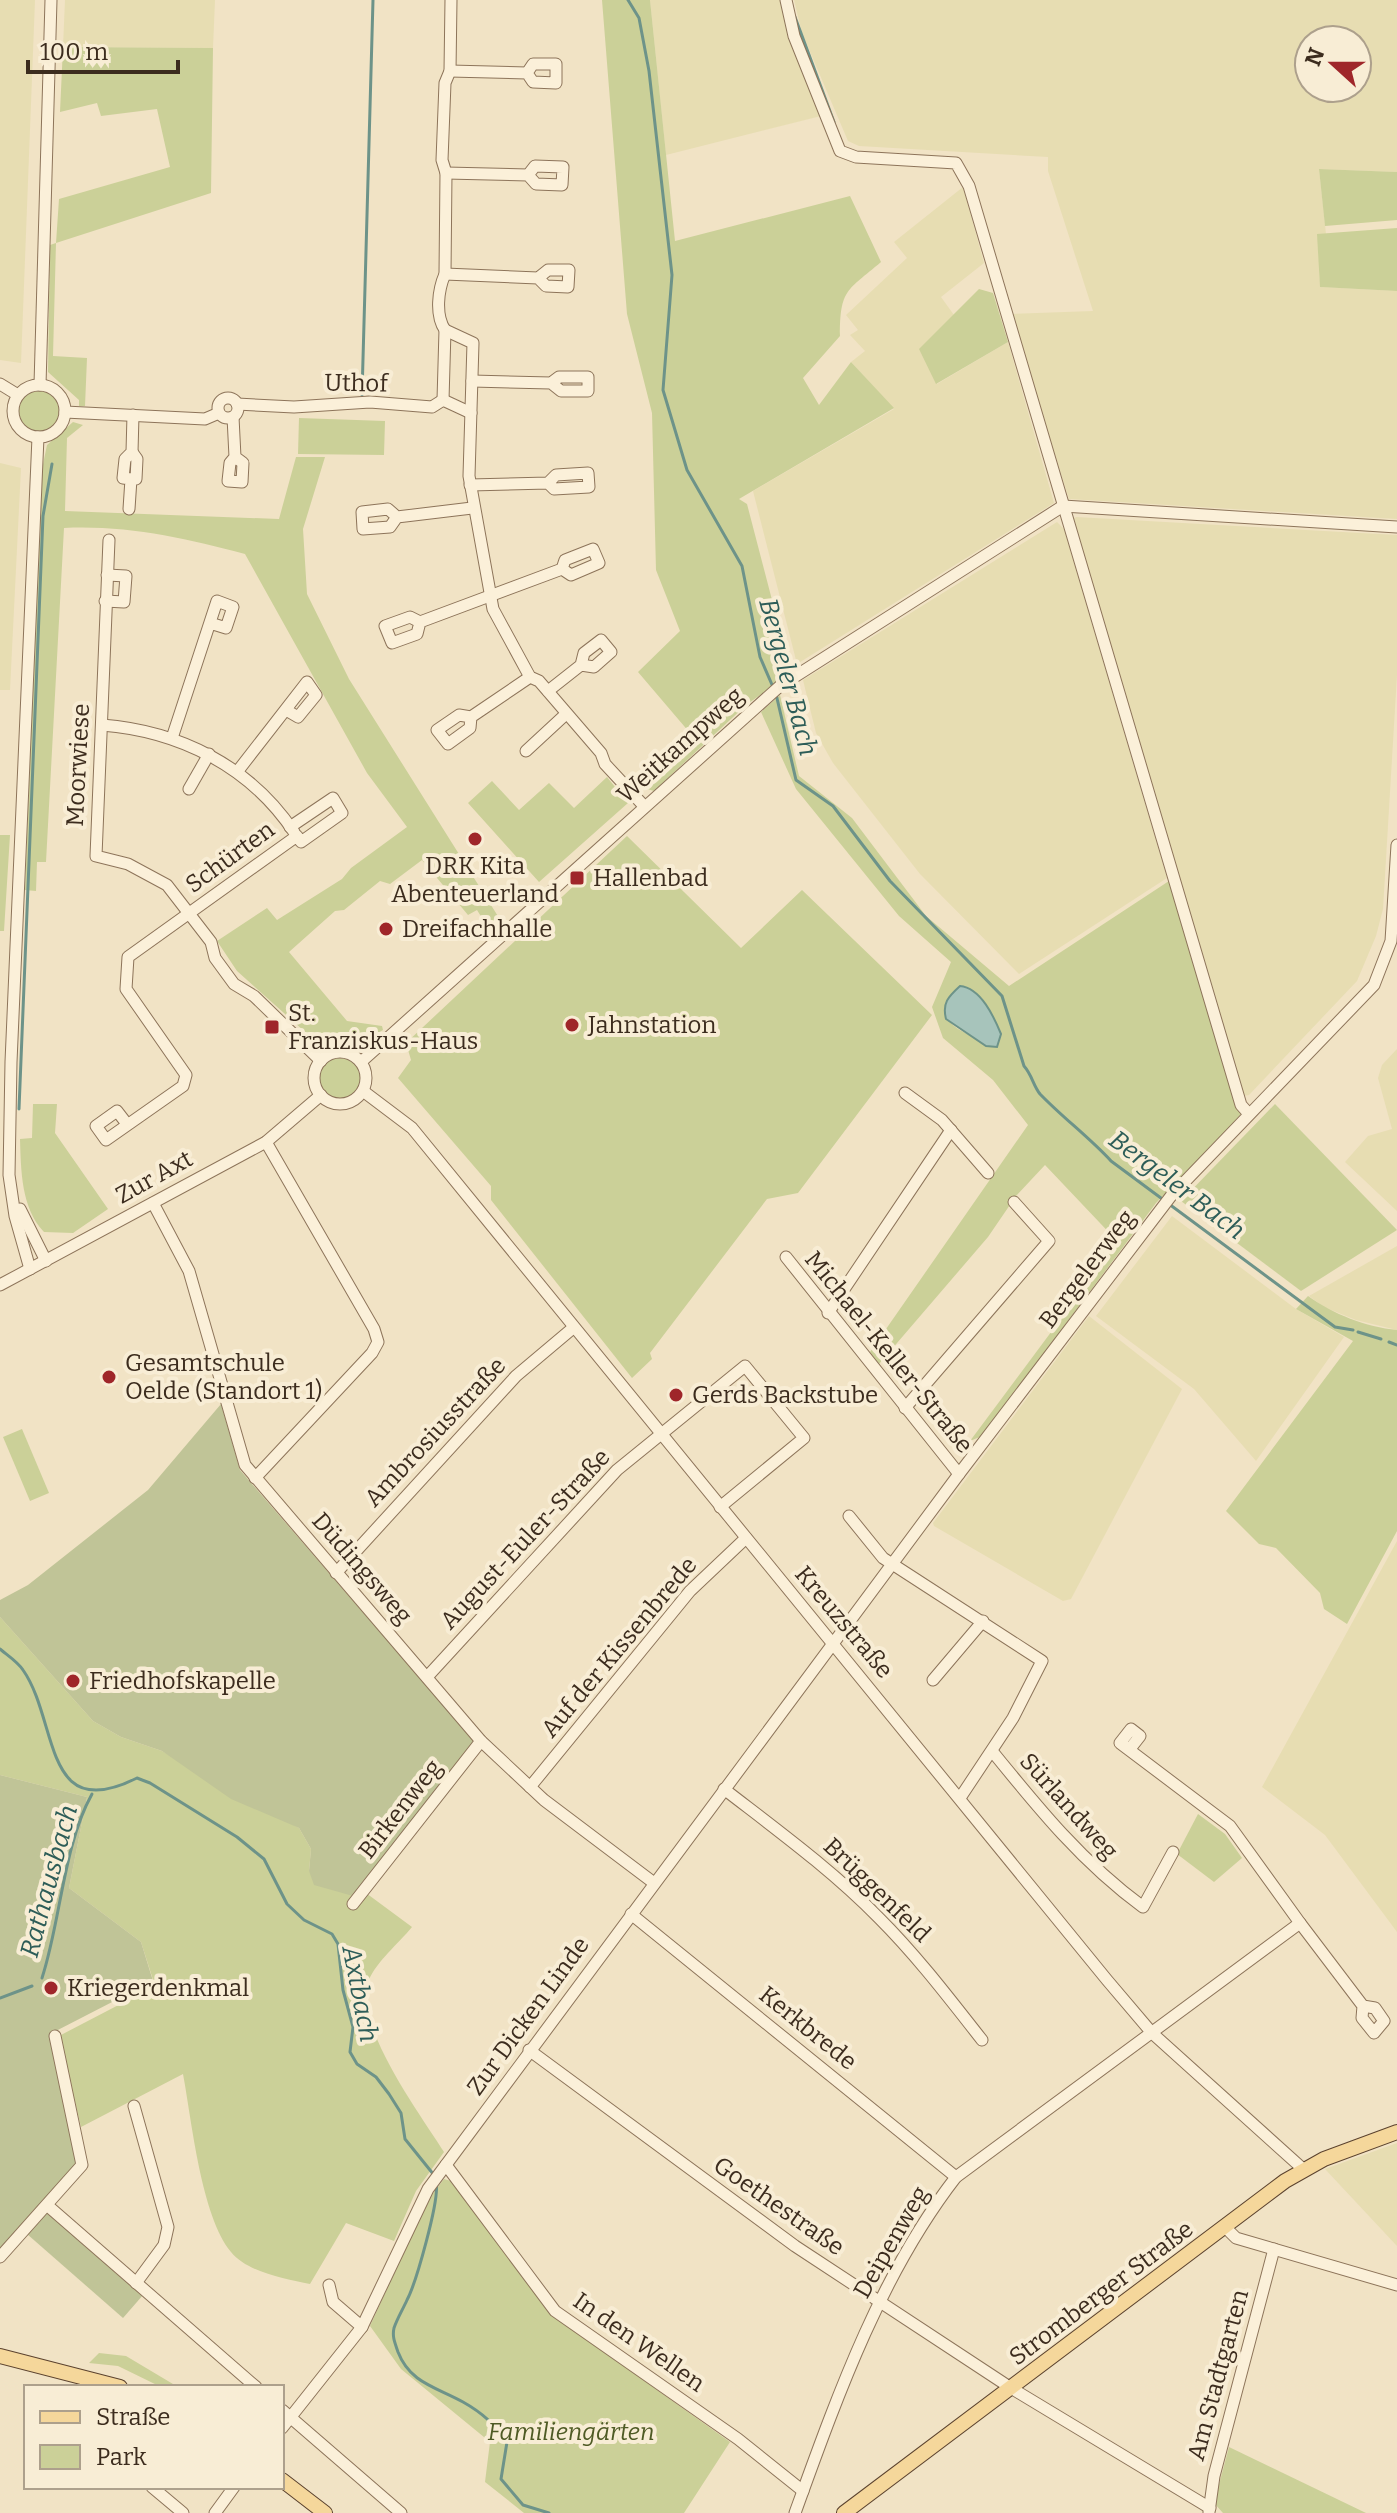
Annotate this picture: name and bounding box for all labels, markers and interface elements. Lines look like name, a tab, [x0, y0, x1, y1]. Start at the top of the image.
scale bar	[28, 24, 178, 74]
north arrow	[1293, 24, 1373, 104]
text: 100 m	[40, 38, 108, 66]
text: N	[1299, 44, 1330, 70]
street label: Uthof	[324, 368, 390, 398]
water label: Bergeler Bach	[752, 595, 824, 759]
street label: Weitkampweg	[611, 681, 749, 809]
street label: Moorwiese	[61, 703, 95, 827]
street label: Schürten	[180, 815, 280, 899]
marker: DRK Kita Abenteuerland	[466, 830, 484, 848]
place label: DRK Kita Abenteuerland	[391, 852, 559, 908]
place label: Hallenbad	[593, 864, 708, 892]
marker: Hallenbad	[568, 869, 586, 887]
place label: Dreifachhalle	[402, 915, 552, 943]
marker: Dreifachhalle	[377, 920, 395, 938]
place label: St. Franziskus-Haus	[288, 999, 478, 1055]
place label: Jahnstation	[587, 1011, 717, 1039]
marker: Jahnstation	[563, 1016, 581, 1034]
marker: St. Franziskus-Haus	[263, 1018, 281, 1036]
water label: Bergeler Bach	[1103, 1124, 1251, 1246]
street label: Zur Axt	[111, 1144, 198, 1209]
street label: Bergelerweg	[1033, 1204, 1141, 1334]
street label: Michael-Keller-Straße	[799, 1246, 979, 1458]
place label: Gesamtschule Oelde (Standort 1)	[125, 1349, 322, 1405]
street label: Ambrosiusstraße	[359, 1352, 511, 1512]
marker: Gesamtschule Oelde (Standort 1)	[100, 1368, 118, 1386]
place label: Gerds Backstube	[692, 1381, 878, 1409]
marker: Gerds Backstube	[667, 1386, 685, 1404]
street label: August-Euler-Straße	[434, 1443, 616, 1635]
street label: Düdingsweg	[306, 1507, 418, 1629]
street label: Auf der Kissenbrede	[535, 1551, 703, 1743]
street label: Kreuzstraße	[789, 1560, 899, 1684]
place label: Friedhofskapelle	[89, 1667, 276, 1695]
marker: Friedhofskapelle	[64, 1672, 82, 1690]
street label: Sürlandweg	[1014, 1747, 1124, 1865]
street label: Birkenweg	[353, 1754, 447, 1864]
water label: Rathausbach	[14, 1801, 84, 1961]
street label: Brüggenfeld	[818, 1832, 936, 1948]
street label: Zur Dicken Linde	[461, 1931, 595, 2101]
water label: Axtbach	[335, 1942, 385, 2045]
place label: Kriegerdenkmal	[67, 1974, 249, 2002]
marker: Kriegerdenkmal	[42, 1979, 60, 1997]
street label: Kerkbrede	[754, 1980, 862, 2076]
street label: Goethestraße	[708, 2151, 850, 2261]
street label: Deipenweg	[848, 2181, 934, 2303]
street label: Stromberger Straße	[1004, 2215, 1198, 2371]
street label: In den Wellen	[568, 2286, 710, 2398]
street label: Am Stadtgarten	[1182, 2286, 1254, 2464]
legend	[24, 2385, 284, 2489]
text: Straße	[96, 2403, 170, 2431]
park label: Familiengärten	[488, 2418, 654, 2446]
text: Park	[96, 2443, 147, 2471]

